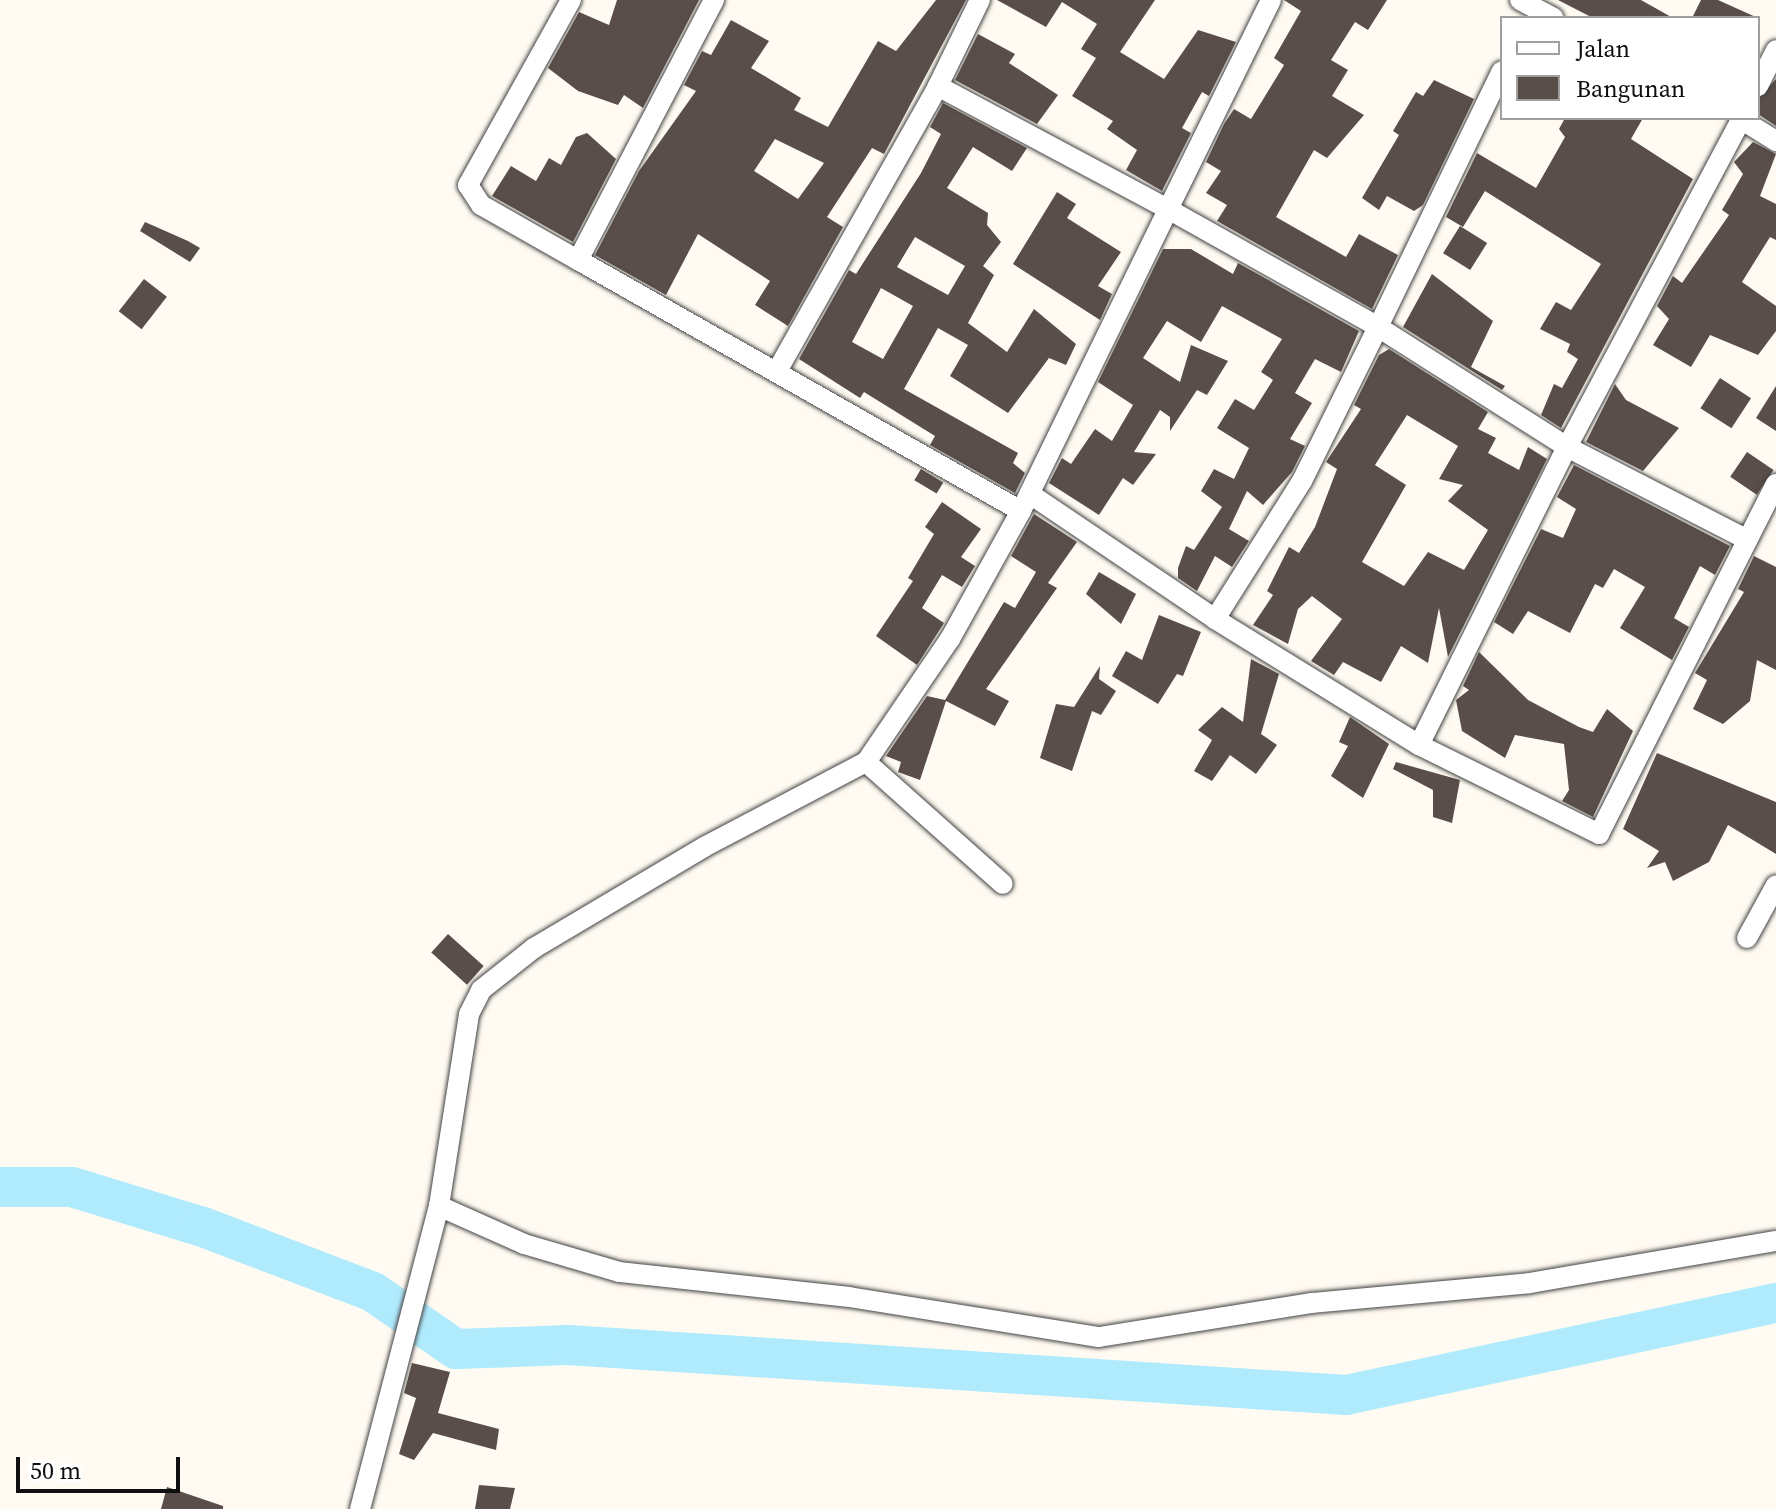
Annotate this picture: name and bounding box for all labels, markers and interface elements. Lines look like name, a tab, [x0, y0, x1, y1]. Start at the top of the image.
legend	[1500, 16, 1760, 120]
text: Jalan	[1576, 32, 1630, 65]
text: Bangunan	[1576, 72, 1685, 105]
scale bar	[20, 1441, 184, 1491]
text: 50 m	[30, 1454, 81, 1487]

